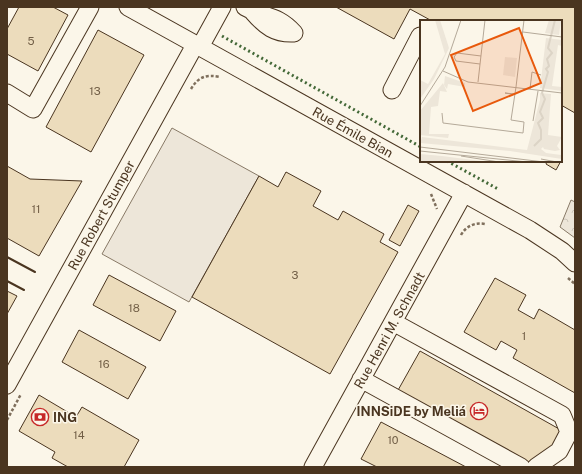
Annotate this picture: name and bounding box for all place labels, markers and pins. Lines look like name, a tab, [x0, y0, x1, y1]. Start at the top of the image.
hotel icon: INNSiDE by Meliá	[469, 401, 489, 421]
place label: INNSiDE by Meliá	[356, 404, 466, 419]
bank icon: ING	[30, 407, 50, 427]
place label: ING	[53, 410, 77, 425]

